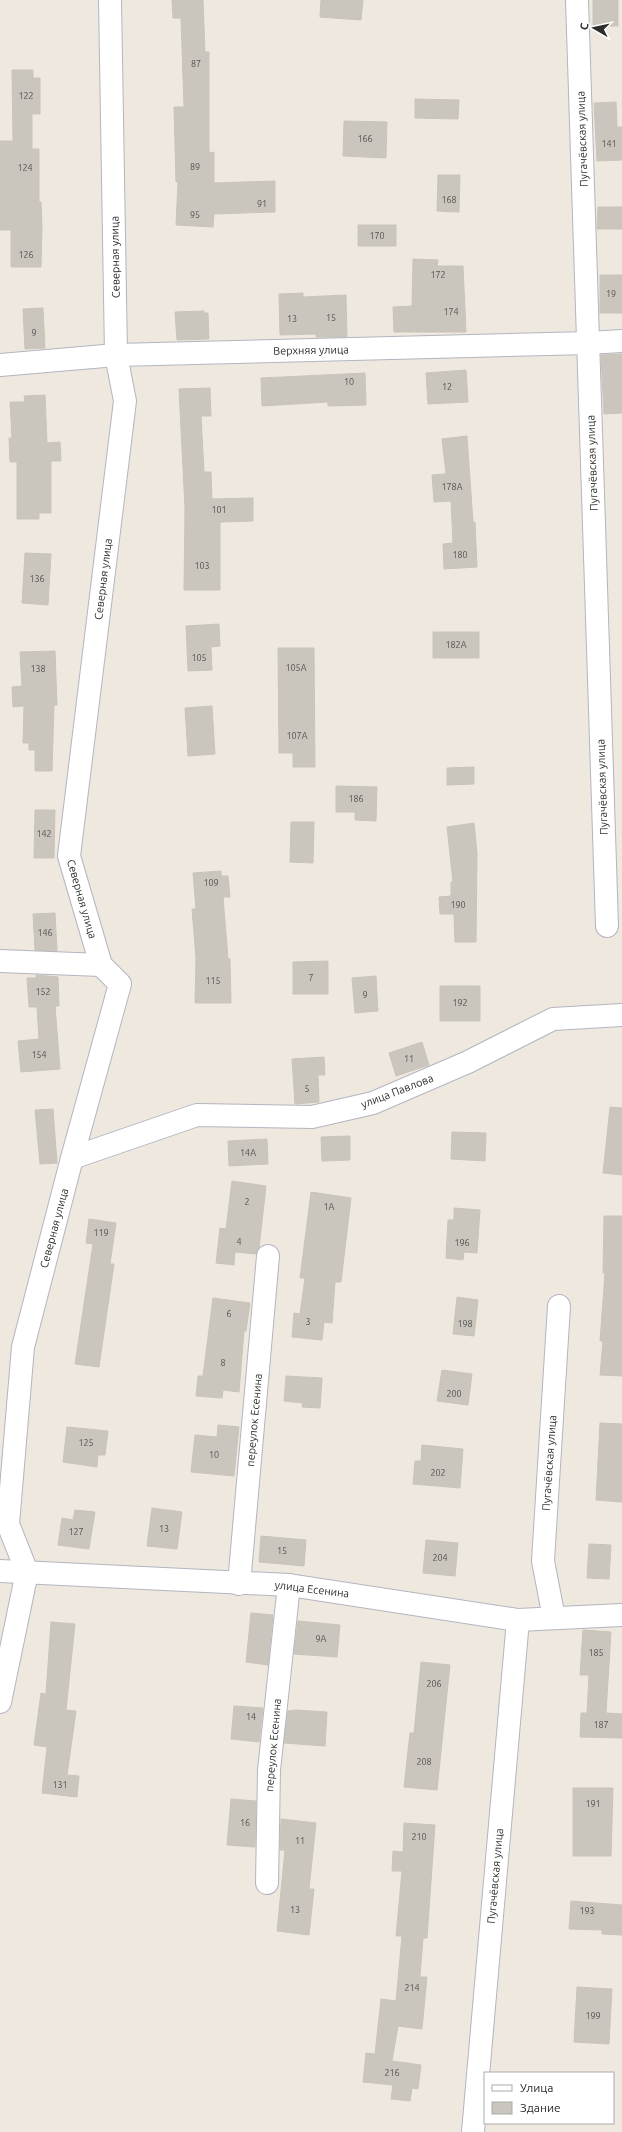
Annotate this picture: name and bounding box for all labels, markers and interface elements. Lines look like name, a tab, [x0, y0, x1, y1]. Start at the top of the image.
north arrow	[574, 8, 614, 48]
text: С	[578, 22, 591, 31]
house number: 87	[191, 59, 201, 69]
house number: 122	[18, 91, 34, 101]
street label: Пугачёвская улица	[574, 91, 590, 187]
house number: 166	[357, 134, 373, 144]
house number: 141	[601, 139, 617, 149]
house number: 89	[190, 162, 200, 172]
house number: 124	[17, 163, 33, 173]
house number: 168	[441, 195, 457, 205]
house number: 91	[257, 199, 267, 209]
house number: 95	[190, 210, 200, 220]
street label: Северная улица	[108, 216, 122, 298]
house number: 170	[369, 231, 385, 241]
house number: 126	[18, 250, 34, 260]
house number: 172	[430, 270, 446, 280]
house number: 19	[606, 289, 616, 299]
house number: 174	[443, 307, 459, 317]
house number: 15	[326, 313, 336, 323]
house number: 13	[287, 314, 297, 324]
house number: 9	[31, 328, 37, 338]
street label: Верхняя улица	[273, 343, 349, 357]
house number: 10	[344, 377, 354, 387]
house number: 12	[442, 382, 452, 392]
street label: Пугачёвская улица	[584, 415, 600, 511]
house number: 178А	[441, 482, 463, 492]
house number: 101	[211, 505, 227, 515]
street label: Северная улица	[92, 538, 114, 620]
house number: 180	[452, 550, 468, 560]
house number: 103	[194, 561, 210, 571]
house number: 136	[29, 574, 45, 584]
house number: 182А	[445, 640, 467, 650]
house number: 105	[191, 653, 207, 663]
house number: 105А	[285, 663, 307, 673]
house number: 138	[30, 664, 46, 674]
house number: 107А	[286, 731, 308, 741]
street label: Пугачёвская улица	[594, 739, 610, 835]
house number: 186	[348, 794, 364, 804]
house number: 142	[36, 829, 52, 839]
street label: Северная улица	[65, 858, 99, 940]
house number: 109	[203, 878, 219, 888]
house number: 190	[450, 900, 466, 910]
house number: 146	[37, 928, 53, 938]
house number: 7	[308, 973, 314, 983]
house number: 115	[205, 976, 221, 986]
house number: 152	[35, 987, 51, 997]
house number: 9	[362, 990, 368, 1000]
house number: 192	[452, 998, 468, 1008]
house number: 154	[31, 1050, 47, 1060]
house number: 11	[404, 1054, 414, 1064]
street label: улица Павлова	[359, 1072, 435, 1110]
house number: 5	[304, 1084, 310, 1094]
house number: 14А	[240, 1148, 256, 1158]
street label: Северная улица	[38, 1187, 70, 1269]
house number: 2	[244, 1197, 250, 1207]
house number: 1А	[324, 1202, 335, 1212]
house number: 119	[93, 1228, 109, 1238]
house number: 4	[236, 1237, 242, 1247]
house number: 196	[454, 1238, 470, 1248]
house number: 6	[226, 1309, 232, 1319]
house number: 3	[305, 1317, 311, 1327]
house number: 198	[457, 1319, 473, 1329]
house number: 8	[220, 1358, 226, 1368]
street label: переулок Есенина	[244, 1373, 264, 1467]
house number: 200	[446, 1389, 462, 1399]
street label: Пугачёвская улица	[540, 1415, 558, 1511]
house number: 125	[78, 1438, 94, 1448]
house number: 10	[209, 1450, 219, 1460]
house number: 202	[430, 1468, 446, 1478]
house number: 13	[159, 1524, 169, 1534]
house number: 127	[68, 1527, 84, 1537]
house number: 15	[277, 1546, 287, 1556]
house number: 204	[432, 1553, 448, 1563]
street label: улица Есенина	[274, 1578, 350, 1600]
house number: 9А	[316, 1634, 327, 1644]
house number: 185	[588, 1648, 604, 1658]
house number: 206	[426, 1679, 442, 1689]
street label: переулок Есенина	[263, 1698, 283, 1792]
house number: 14	[246, 1712, 256, 1722]
house number: 187	[593, 1720, 609, 1730]
house number: 208	[416, 1757, 432, 1767]
house number: 131	[52, 1780, 68, 1790]
house number: 191	[585, 1799, 601, 1809]
house number: 16	[240, 1818, 250, 1828]
street label: Пугачёвская улица	[485, 1828, 505, 1924]
house number: 210	[411, 1832, 427, 1842]
house number: 11	[295, 1836, 305, 1846]
house number: 13	[290, 1905, 300, 1915]
house number: 193	[579, 1906, 595, 1916]
house number: 214	[404, 1983, 420, 1993]
house number: 199	[585, 2011, 601, 2021]
house number: 216	[384, 2068, 400, 2078]
legend	[484, 2072, 614, 2124]
text: Улица	[520, 2081, 553, 2094]
text: Здание	[520, 2101, 561, 2114]

